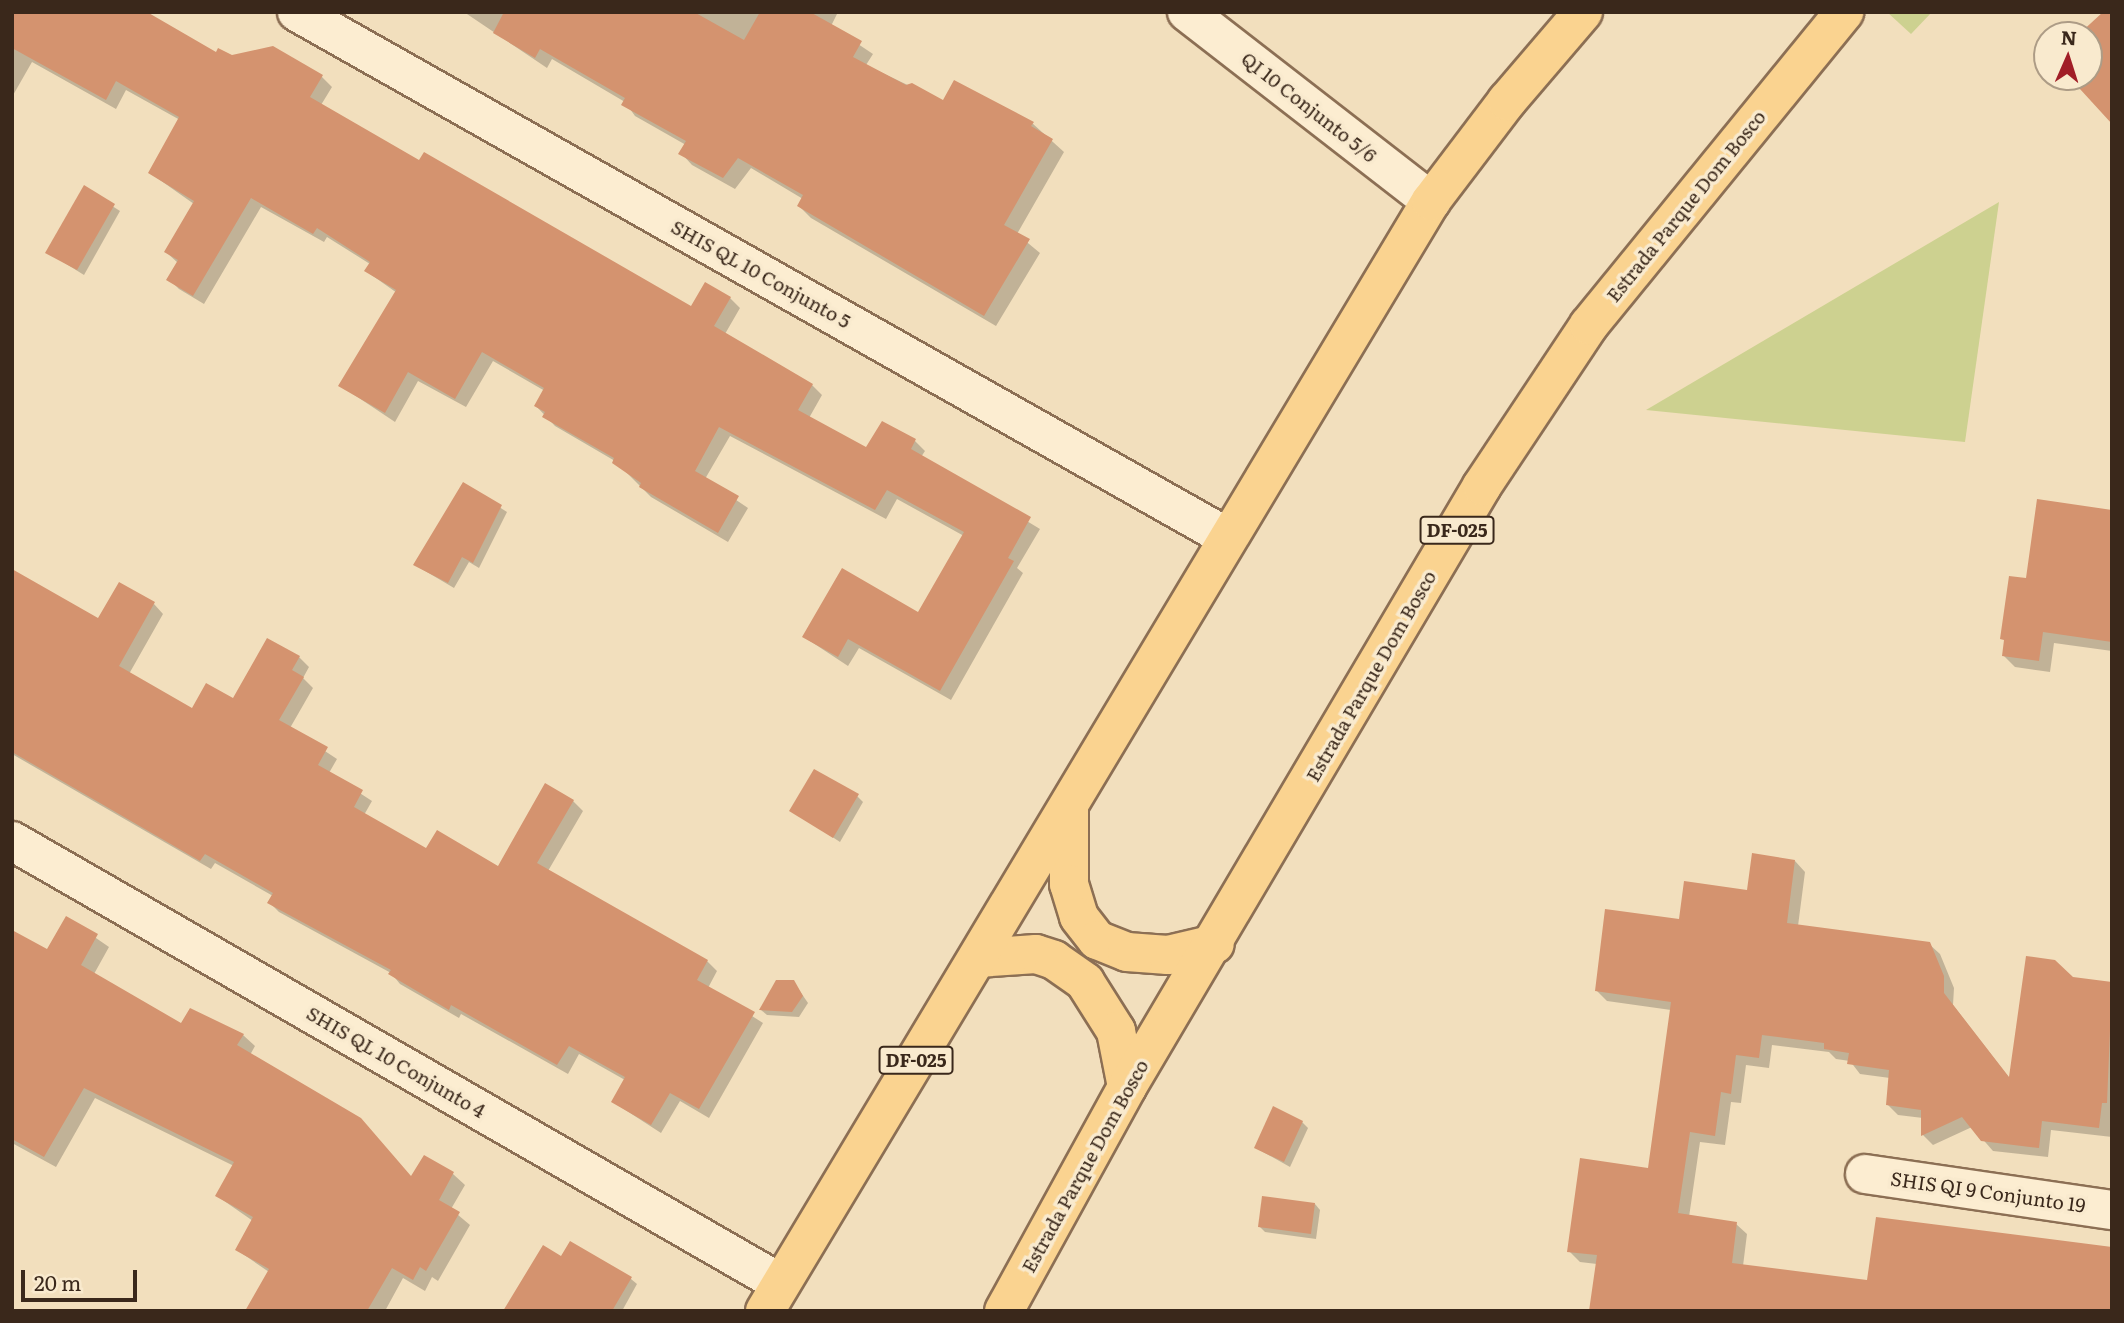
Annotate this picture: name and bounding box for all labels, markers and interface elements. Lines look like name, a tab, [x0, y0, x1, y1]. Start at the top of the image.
north arrow	[2033, 21, 2103, 91]
text: N	[2060, 23, 2078, 51]
street label: QI 10 Conjunto 5/6	[1237, 47, 1381, 167]
street label: Estrada Parque Dom Bosco	[1602, 106, 1770, 306]
street label: SHIS QL 10 Conjunto 5	[667, 215, 855, 333]
road number: DF-025	[1418, 516, 1496, 544]
street label: Estrada Parque Dom Bosco	[1301, 566, 1441, 786]
street label: SHIS QL 10 Conjunto 4	[303, 1002, 489, 1122]
road number: DF-025	[878, 1045, 954, 1074]
street label: Estrada Parque Dom Bosco	[1017, 1056, 1153, 1276]
street label: SHIS QI 9 Conjunto 19	[1889, 1167, 2087, 1217]
scale bar	[24, 1256, 140, 1300]
text: 20 m	[34, 1266, 81, 1297]

